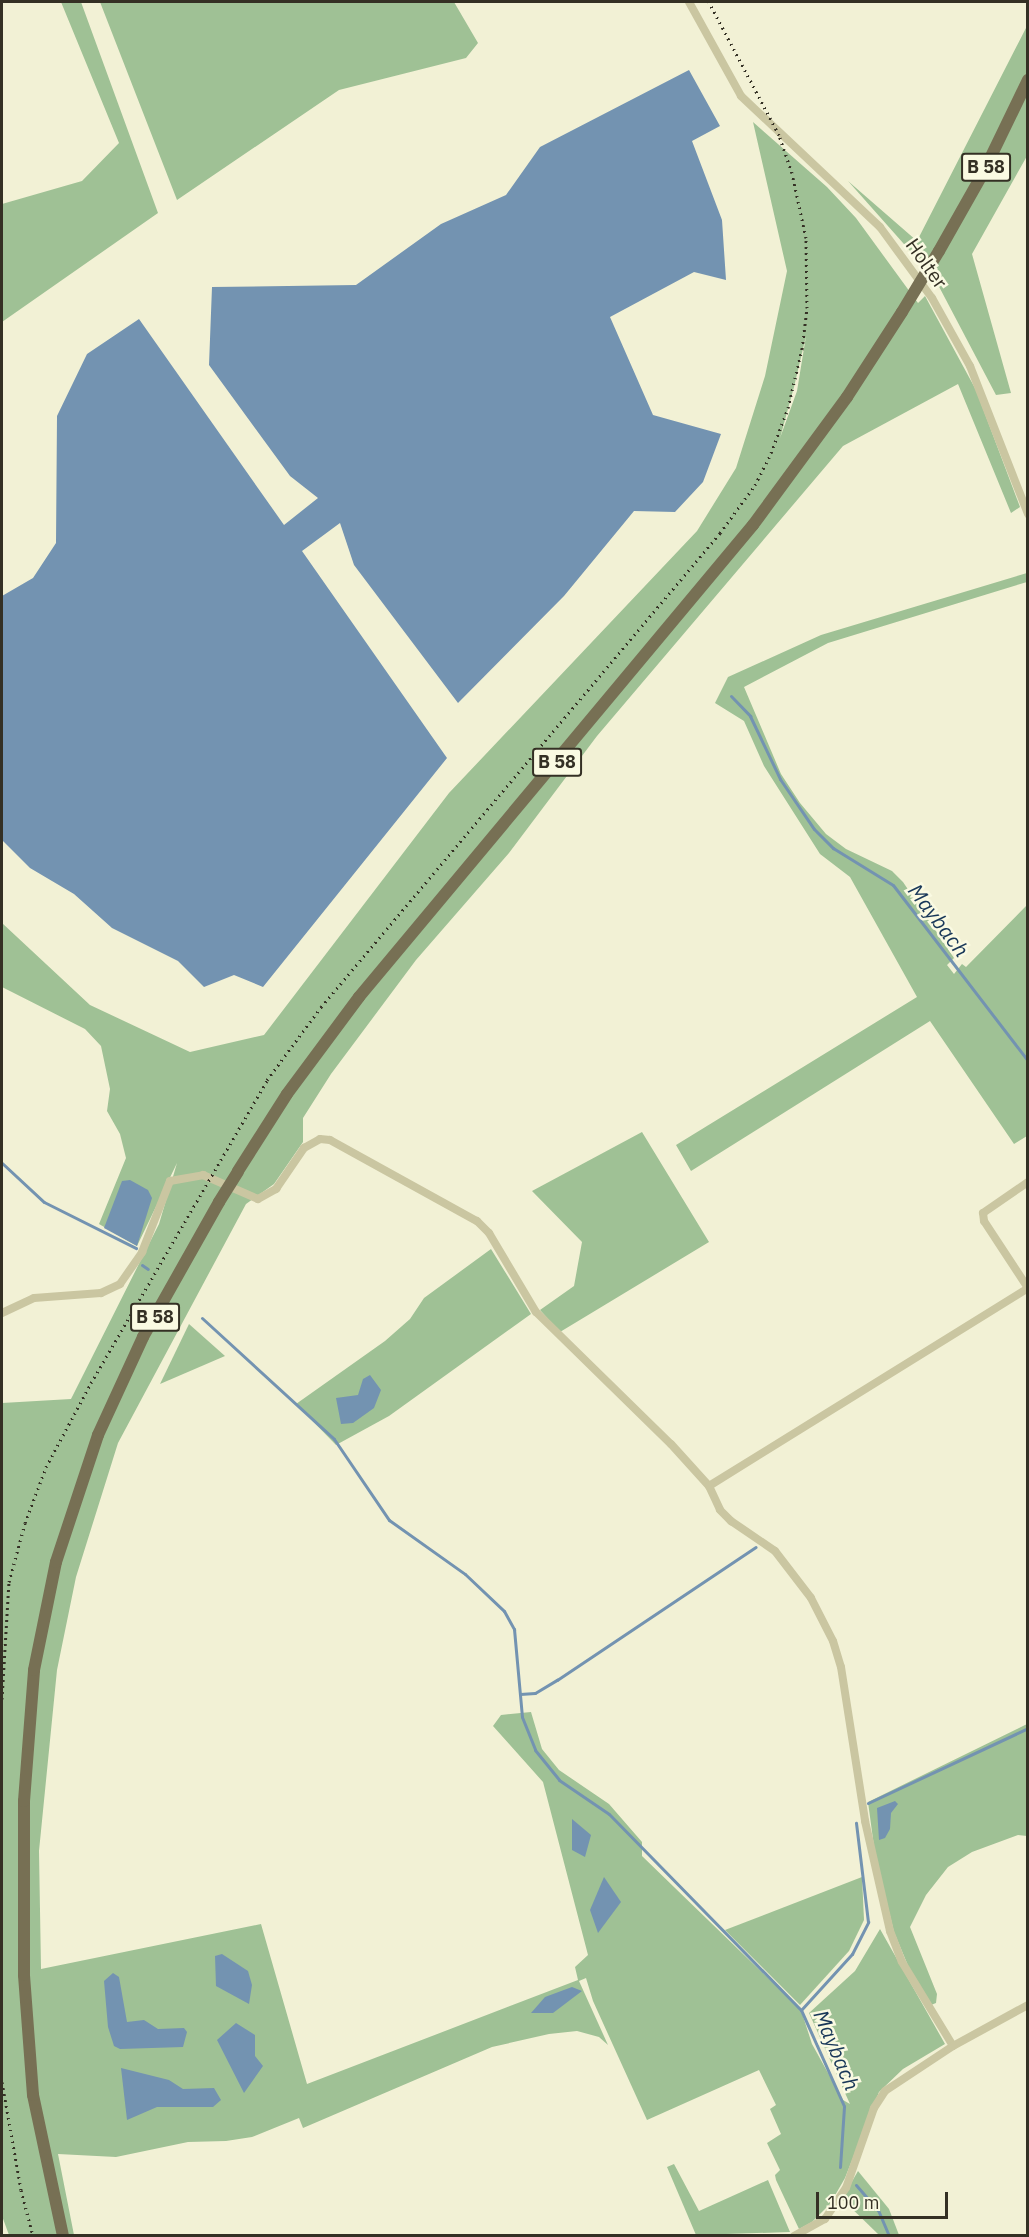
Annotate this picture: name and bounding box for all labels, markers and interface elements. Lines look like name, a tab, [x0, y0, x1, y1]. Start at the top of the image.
road number: B 58	[960, 152, 1012, 182]
street label: Holter	[901, 233, 953, 293]
road number: B 58	[532, 747, 582, 777]
water label: Maybach	[903, 878, 975, 962]
road number: B 58	[130, 1302, 180, 1332]
water label: Maybach	[809, 2006, 865, 2094]
scale bar	[819, 2180, 951, 2218]
text: 100 m	[827, 2191, 879, 2214]

